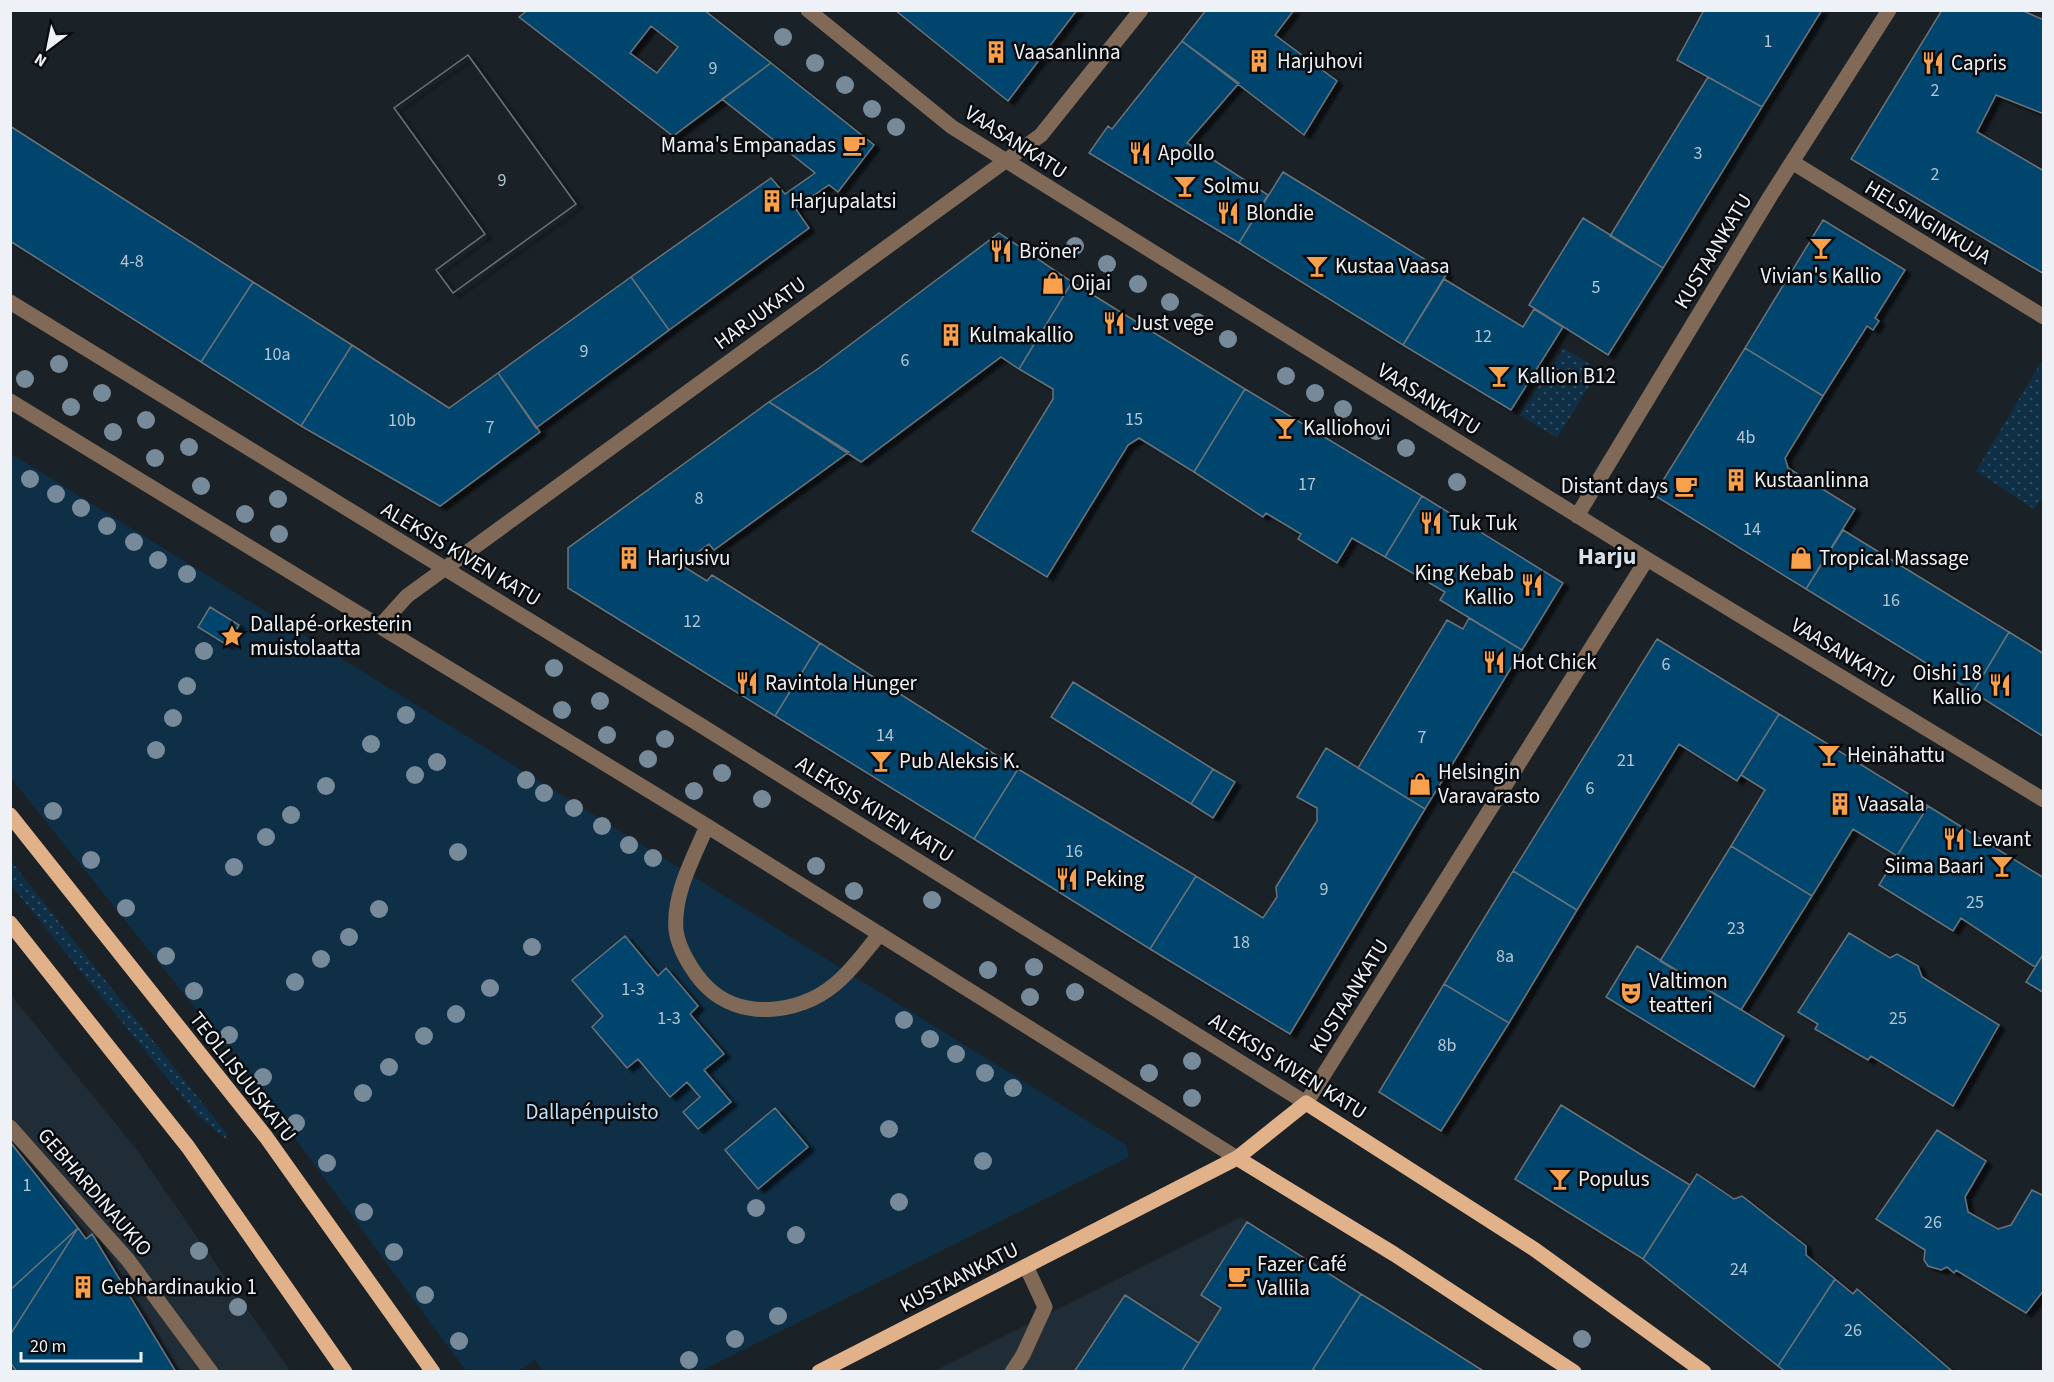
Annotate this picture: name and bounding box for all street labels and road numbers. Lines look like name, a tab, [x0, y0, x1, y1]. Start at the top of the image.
street label: VAASANKATU	[959, 98, 1073, 186]
street label: HELSINGINKUJA	[1859, 172, 1997, 272]
street label: KUSTAANKATU	[1667, 188, 1759, 314]
street label: HARJUKATU	[708, 269, 812, 357]
street label: VAASANKATU	[1372, 355, 1486, 443]
street label: ALEKSIS KIVEN KATU	[376, 494, 546, 614]
street label: VAASANKATU	[1785, 610, 1901, 696]
street label: ALEKSIS KIVEN KATU	[790, 748, 960, 870]
street label: KUSTAANKATU	[1302, 933, 1396, 1059]
street label: TEOLLISUUSKATU	[182, 1005, 304, 1149]
street label: ALEKSIS KIVEN KATU	[1203, 1005, 1373, 1127]
street label: GEBHARDINAUKIO	[31, 1121, 159, 1263]
street label: KUSTAANKATU	[894, 1234, 1024, 1320]

